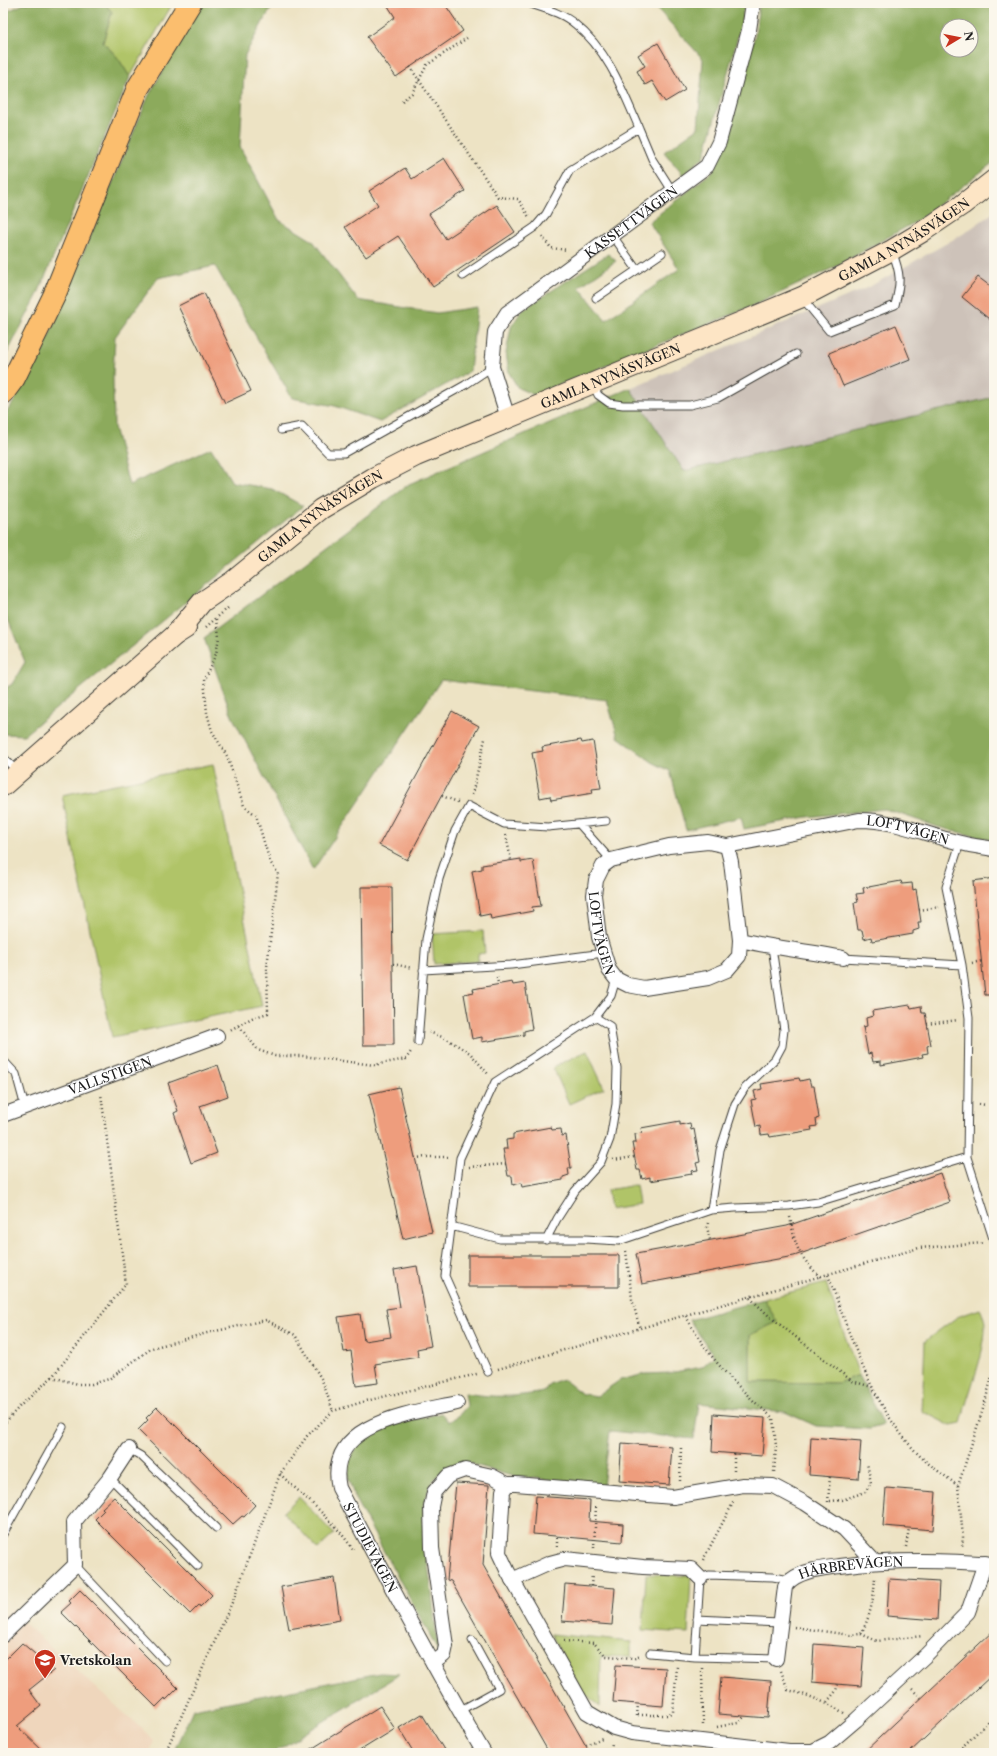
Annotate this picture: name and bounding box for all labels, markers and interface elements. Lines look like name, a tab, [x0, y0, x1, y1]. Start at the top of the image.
north arrow	[939, 18, 979, 58]
text: N	[961, 30, 977, 43]
street label: KASSETTVÄGEN	[581, 182, 681, 261]
street label: GAMLA NYNÄSVÄGEN	[835, 194, 973, 285]
street label: GAMLA NYNÄSVÄGEN	[538, 340, 683, 412]
street label: GAMLA NYNÄSVÄGEN	[254, 466, 386, 566]
street label: LOFTVÄGEN	[866, 812, 951, 848]
street label: LOFTVÄGEN	[586, 890, 618, 977]
street label: VALLSTIGEN	[65, 1053, 154, 1099]
street label: STUDIEVÄGEN	[340, 1500, 401, 1595]
street label: HÄRBREVÄGEN	[796, 1553, 904, 1582]
school or university icon: Vretskolan	[32, 1647, 58, 1680]
place label: Vretskolan	[59, 1652, 132, 1668]

